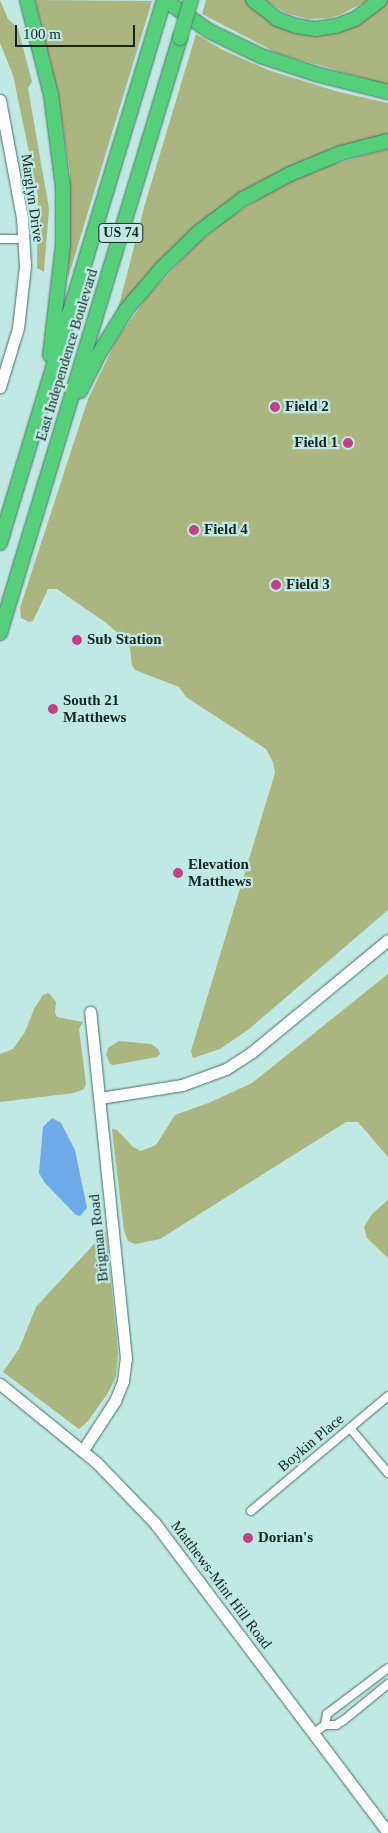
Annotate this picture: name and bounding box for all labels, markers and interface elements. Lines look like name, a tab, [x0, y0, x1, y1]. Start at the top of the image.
scale bar	[18, 15, 138, 47]
text: 100 m	[23, 26, 61, 42]
street label: Marglyn Drive	[17, 153, 47, 243]
road number: US 74	[97, 222, 145, 244]
street label: East Independence Boulevard	[32, 267, 102, 443]
place label: Field 2	[285, 398, 329, 416]
marker: Field 2	[269, 401, 281, 413]
place label: Field 1	[294, 434, 338, 452]
marker: Field 1	[342, 437, 354, 449]
place label: Field 4	[204, 521, 248, 539]
marker: Field 4	[188, 524, 200, 536]
place label: Field 3	[286, 576, 330, 594]
marker: Field 3	[270, 579, 282, 591]
place label: Sub Station	[87, 631, 162, 649]
marker: Sub Station	[71, 634, 83, 646]
place label: South 21 Matthews	[63, 691, 126, 726]
marker: South 21 Matthews	[47, 703, 59, 715]
place label: Elevation Matthews	[188, 855, 251, 890]
marker: Elevation Matthews	[172, 867, 184, 879]
street label: Brigman Road	[85, 1193, 113, 1283]
street label: Boykin Place	[274, 1410, 348, 1476]
street label: Matthews-Mint Hill Road	[167, 1517, 275, 1653]
place label: Dorian's	[258, 1529, 313, 1547]
marker: Dorian's	[242, 1532, 254, 1544]

